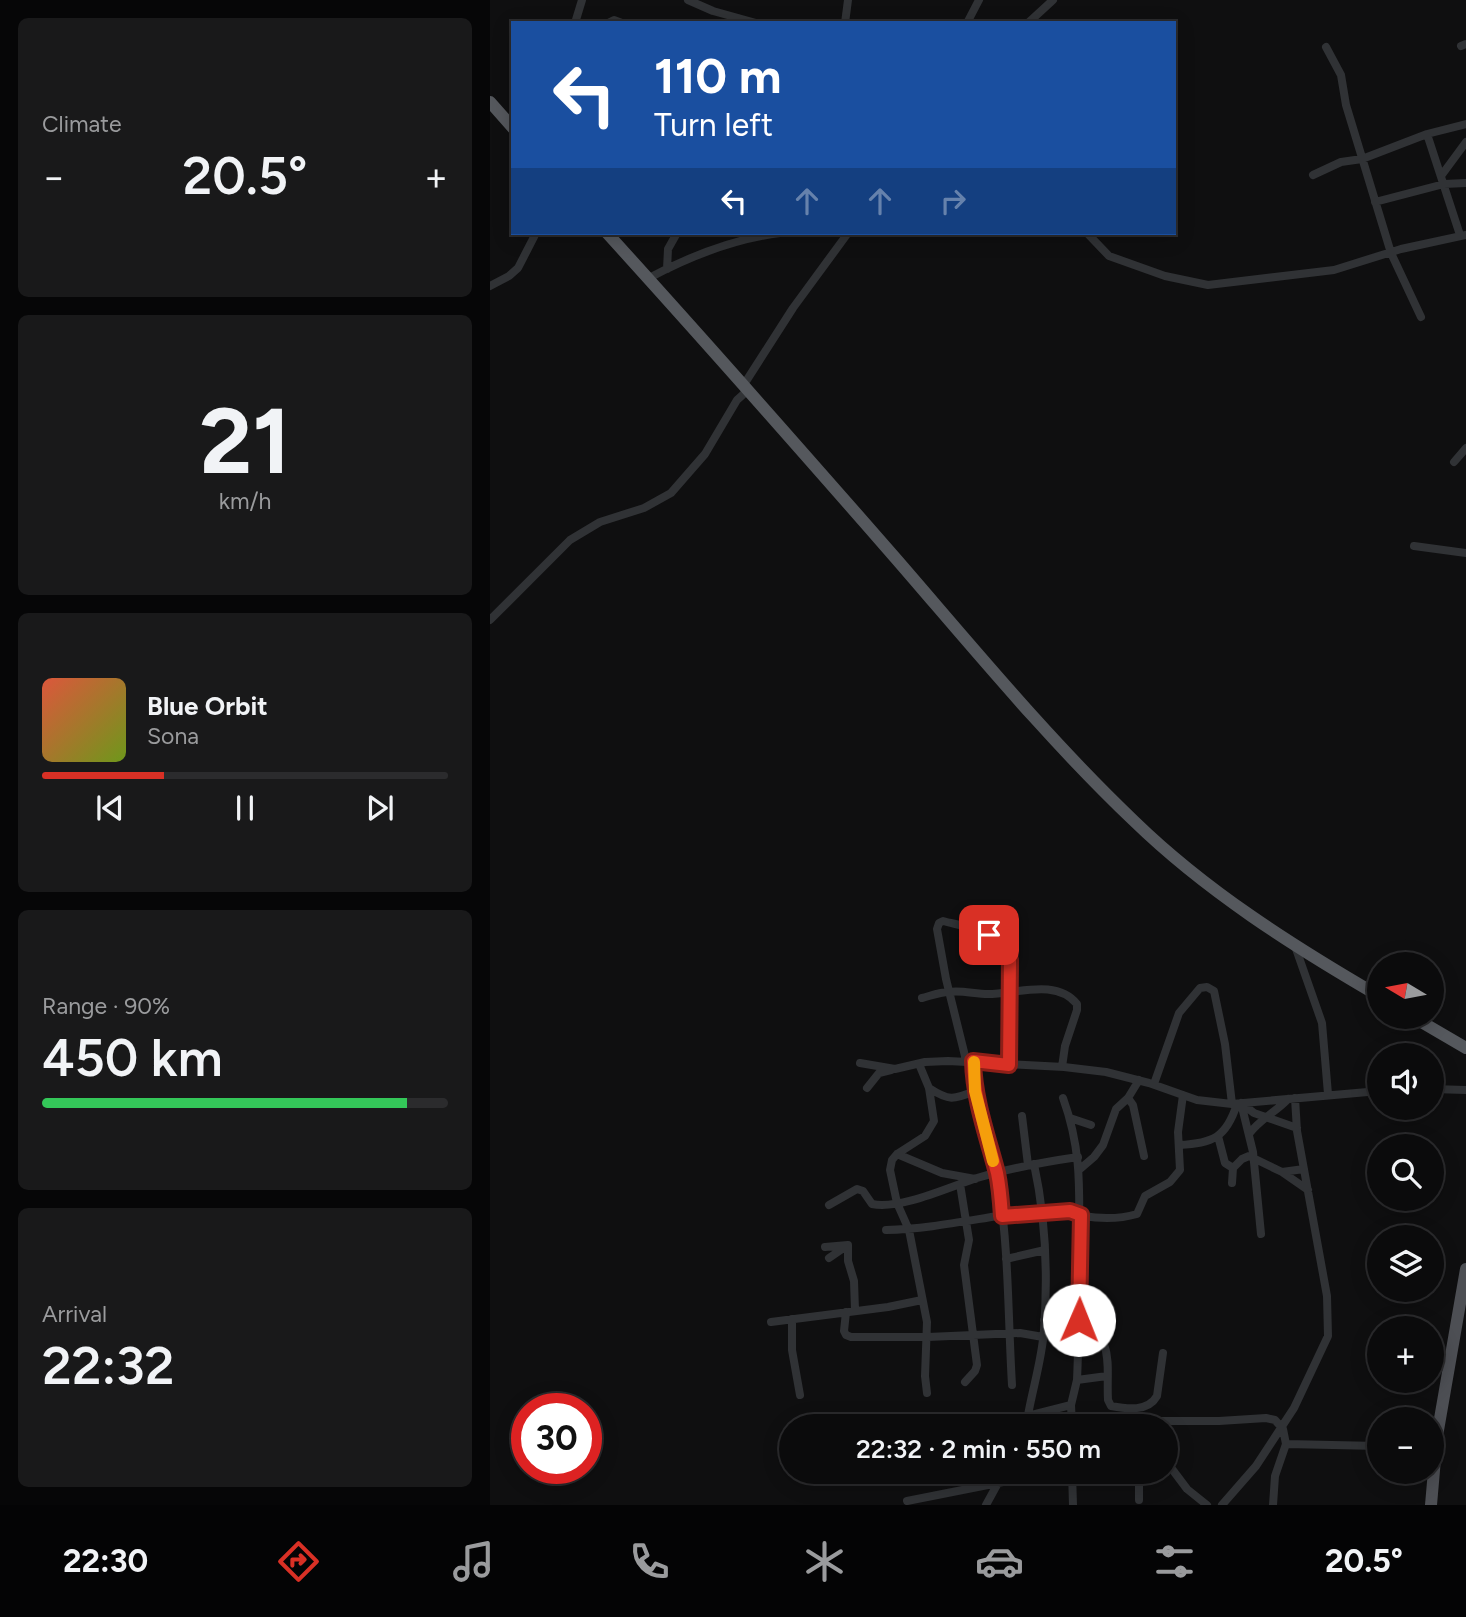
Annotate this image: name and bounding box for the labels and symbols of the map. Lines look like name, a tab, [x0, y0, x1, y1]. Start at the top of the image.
pin	[959, 905, 1019, 965]
north arrow	[1367, 952, 1444, 1029]
position arrow	[1042, 1283, 1116, 1357]
speed limit sign: 30	[511, 1393, 602, 1484]

